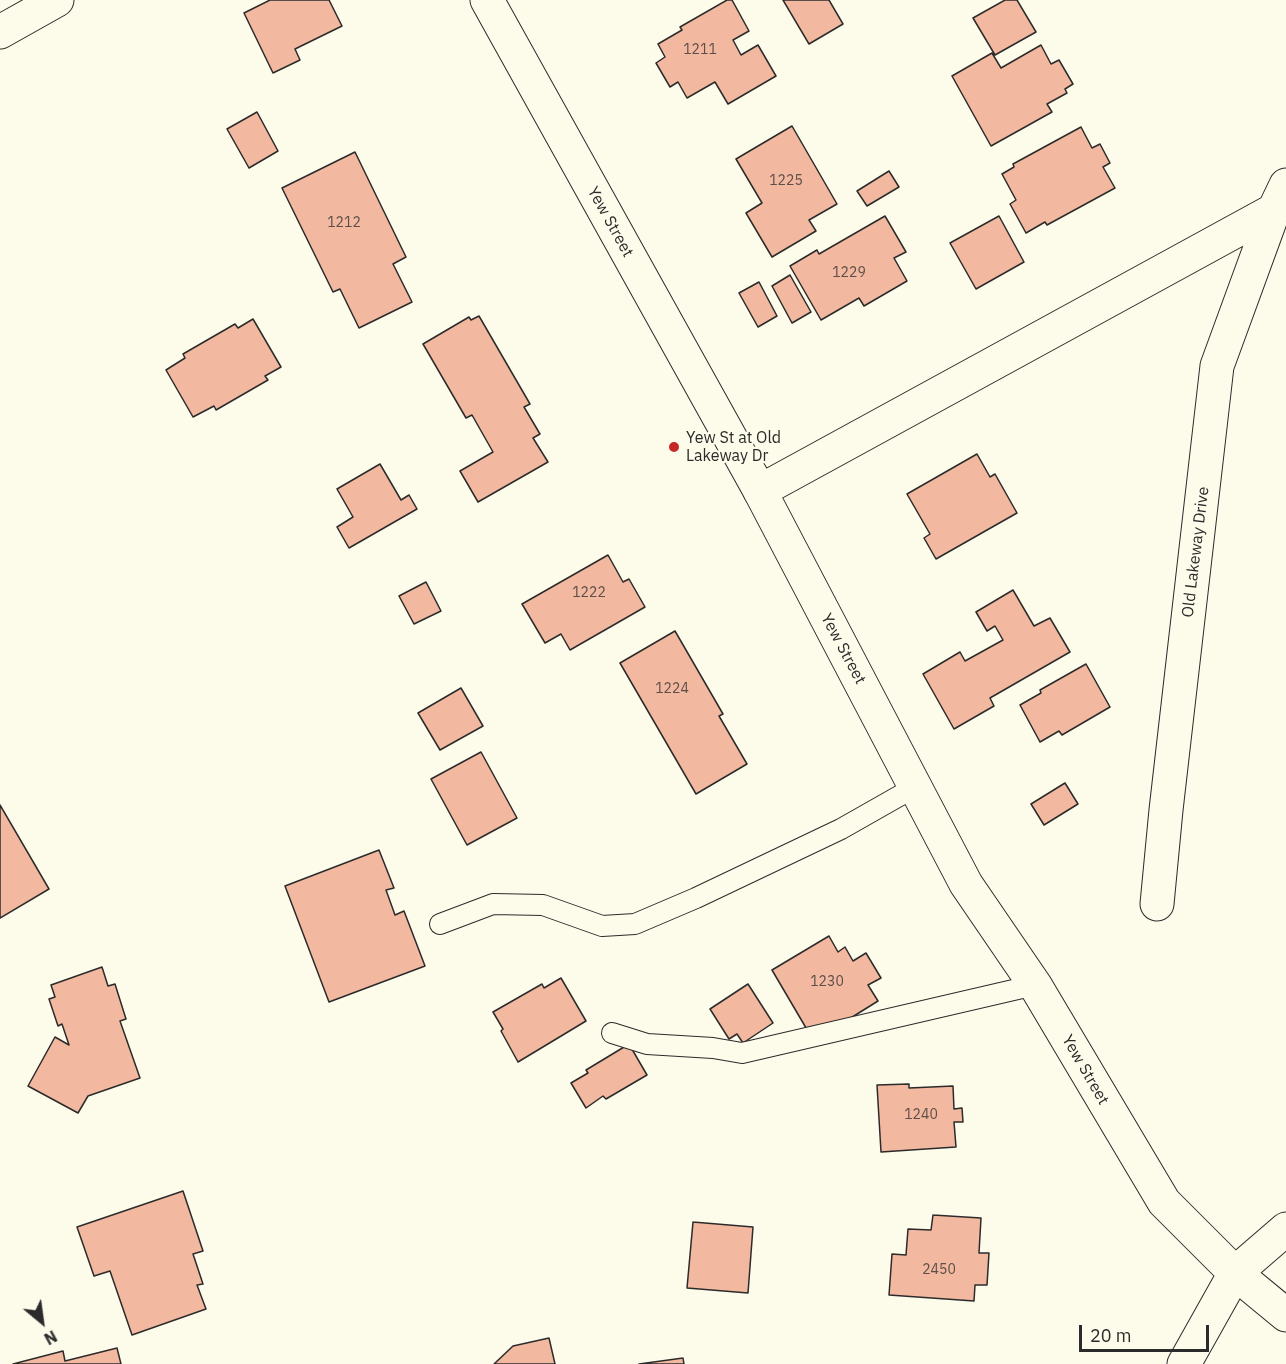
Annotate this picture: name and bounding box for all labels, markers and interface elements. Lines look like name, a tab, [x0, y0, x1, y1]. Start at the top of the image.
house number: 1211	[683, 42, 717, 58]
house number: 1225	[769, 173, 803, 189]
street label: Yew Street	[583, 184, 637, 260]
house number: 1212	[327, 215, 361, 231]
house number: 1229	[832, 265, 866, 281]
place label: Yew St at Old Lakeway Dr	[686, 428, 781, 466]
marker: Yew St at Old Lakeway Dr	[667, 440, 681, 454]
street label: Old Lakeway Drive	[1178, 485, 1214, 619]
house number: 1222	[572, 585, 606, 601]
street label: Yew Street	[816, 610, 870, 688]
house number: 1224	[655, 681, 689, 697]
house number: 1230	[810, 974, 844, 990]
street label: Yew Street	[1057, 1032, 1113, 1108]
house number: 1240	[904, 1107, 938, 1123]
house number: 2450	[922, 1262, 956, 1278]
north arrow	[12, 1292, 72, 1352]
scale bar	[1082, 1313, 1212, 1351]
text: 20 m	[1090, 1324, 1132, 1347]
text: N	[41, 1326, 61, 1349]

